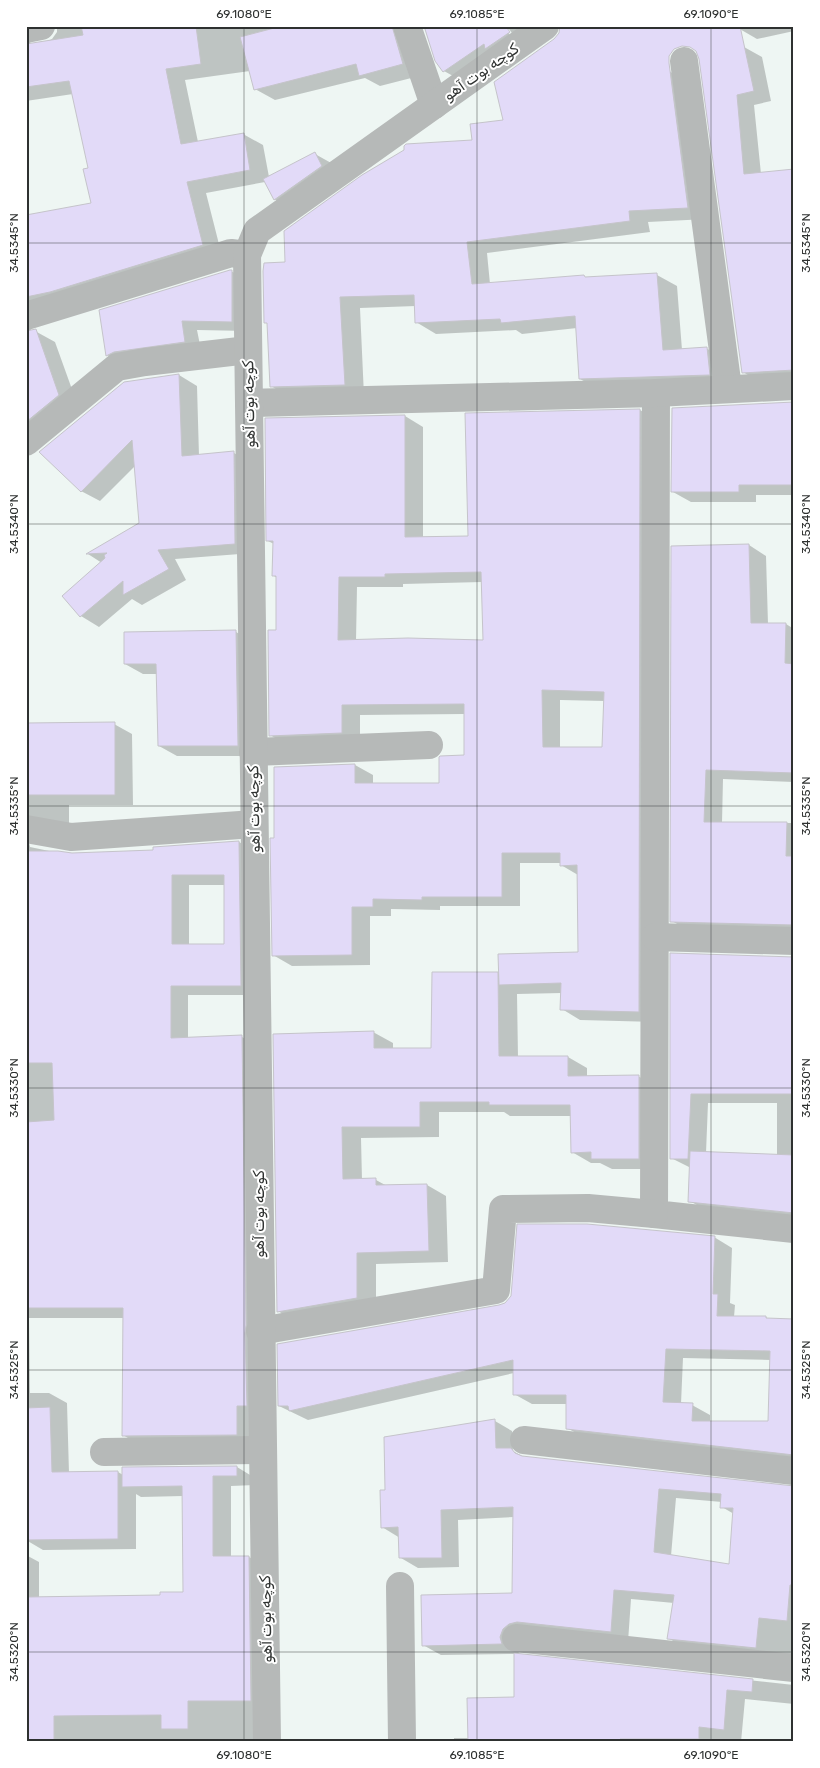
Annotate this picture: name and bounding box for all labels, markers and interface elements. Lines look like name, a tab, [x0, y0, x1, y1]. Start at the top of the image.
text: 69.1080°E	[216, 7, 272, 21]
text: 69.1085°E	[449, 7, 505, 21]
text: 69.1090°E	[683, 7, 739, 21]
street label: کوچه بوت آهو	[440, 39, 522, 104]
text: 34.5345°N	[7, 213, 21, 273]
text: 34.5345°N	[799, 213, 813, 273]
street label: کوچه بوت آهو	[239, 360, 259, 448]
text: 34.5340°N	[7, 494, 21, 554]
text: 34.5340°N	[799, 494, 813, 554]
street label: کوچه بوت آهو	[244, 765, 264, 853]
text: 34.5335°N	[7, 776, 21, 836]
text: 34.5335°N	[799, 776, 813, 836]
text: 34.5330°N	[7, 1058, 21, 1118]
text: 34.5330°N	[799, 1058, 813, 1118]
street label: کوچه بوت آهو	[250, 1170, 268, 1258]
text: 34.5325°N	[7, 1340, 21, 1400]
text: 34.5325°N	[799, 1340, 813, 1400]
street label: کوچه بوت آهو	[256, 1575, 276, 1663]
text: 34.5320°N	[7, 1622, 21, 1682]
text: 34.5320°N	[799, 1622, 813, 1682]
text: 69.1080°E	[216, 1748, 272, 1762]
text: 69.1085°E	[449, 1748, 505, 1762]
text: 69.1090°E	[683, 1748, 739, 1762]

